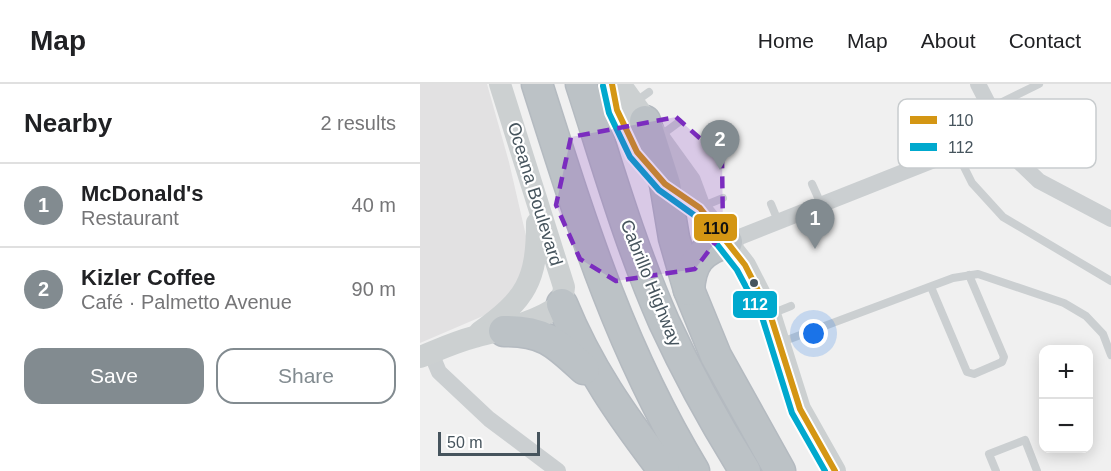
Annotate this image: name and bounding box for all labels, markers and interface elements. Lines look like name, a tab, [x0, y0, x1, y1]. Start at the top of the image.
text: Map	[30, 25, 86, 56]
text: Home	[758, 29, 814, 52]
text: Map	[847, 29, 888, 52]
text: About	[921, 29, 976, 52]
text: Contact	[1009, 29, 1081, 52]
legend	[898, 99, 1096, 168]
text: Nearby	[24, 108, 112, 138]
text: 2 results	[320, 112, 396, 134]
text: 110	[948, 112, 974, 129]
street label: Oceana Boulevard	[504, 120, 566, 268]
pin: 2	[700, 120, 740, 170]
text: 112	[948, 139, 974, 156]
text: McDonald's	[81, 181, 204, 206]
text: 1	[38, 194, 49, 216]
text: 40 m	[352, 194, 396, 216]
pin: 1	[796, 200, 834, 249]
text: Restaurant	[81, 207, 179, 229]
line badge: 110	[693, 213, 738, 242]
street label: Cabrillo Highway	[616, 217, 686, 349]
text: 110	[703, 220, 729, 237]
text: Kizler Coffee	[81, 265, 215, 290]
unlabelled marker	[748, 277, 760, 289]
text: 2	[38, 278, 49, 300]
text: 90 m	[352, 278, 396, 300]
line badge: 112	[732, 290, 778, 319]
text: Café · Palmetto Avenue	[81, 291, 292, 313]
text: 112	[742, 296, 768, 313]
your location	[799, 319, 828, 348]
map controls	[1039, 345, 1093, 453]
button: +	[1039, 345, 1093, 399]
button: Save	[24, 348, 204, 404]
button: Share	[216, 348, 396, 404]
button: −	[1039, 399, 1093, 453]
scale bar	[438, 429, 540, 456]
text: 50 m	[447, 434, 483, 451]

